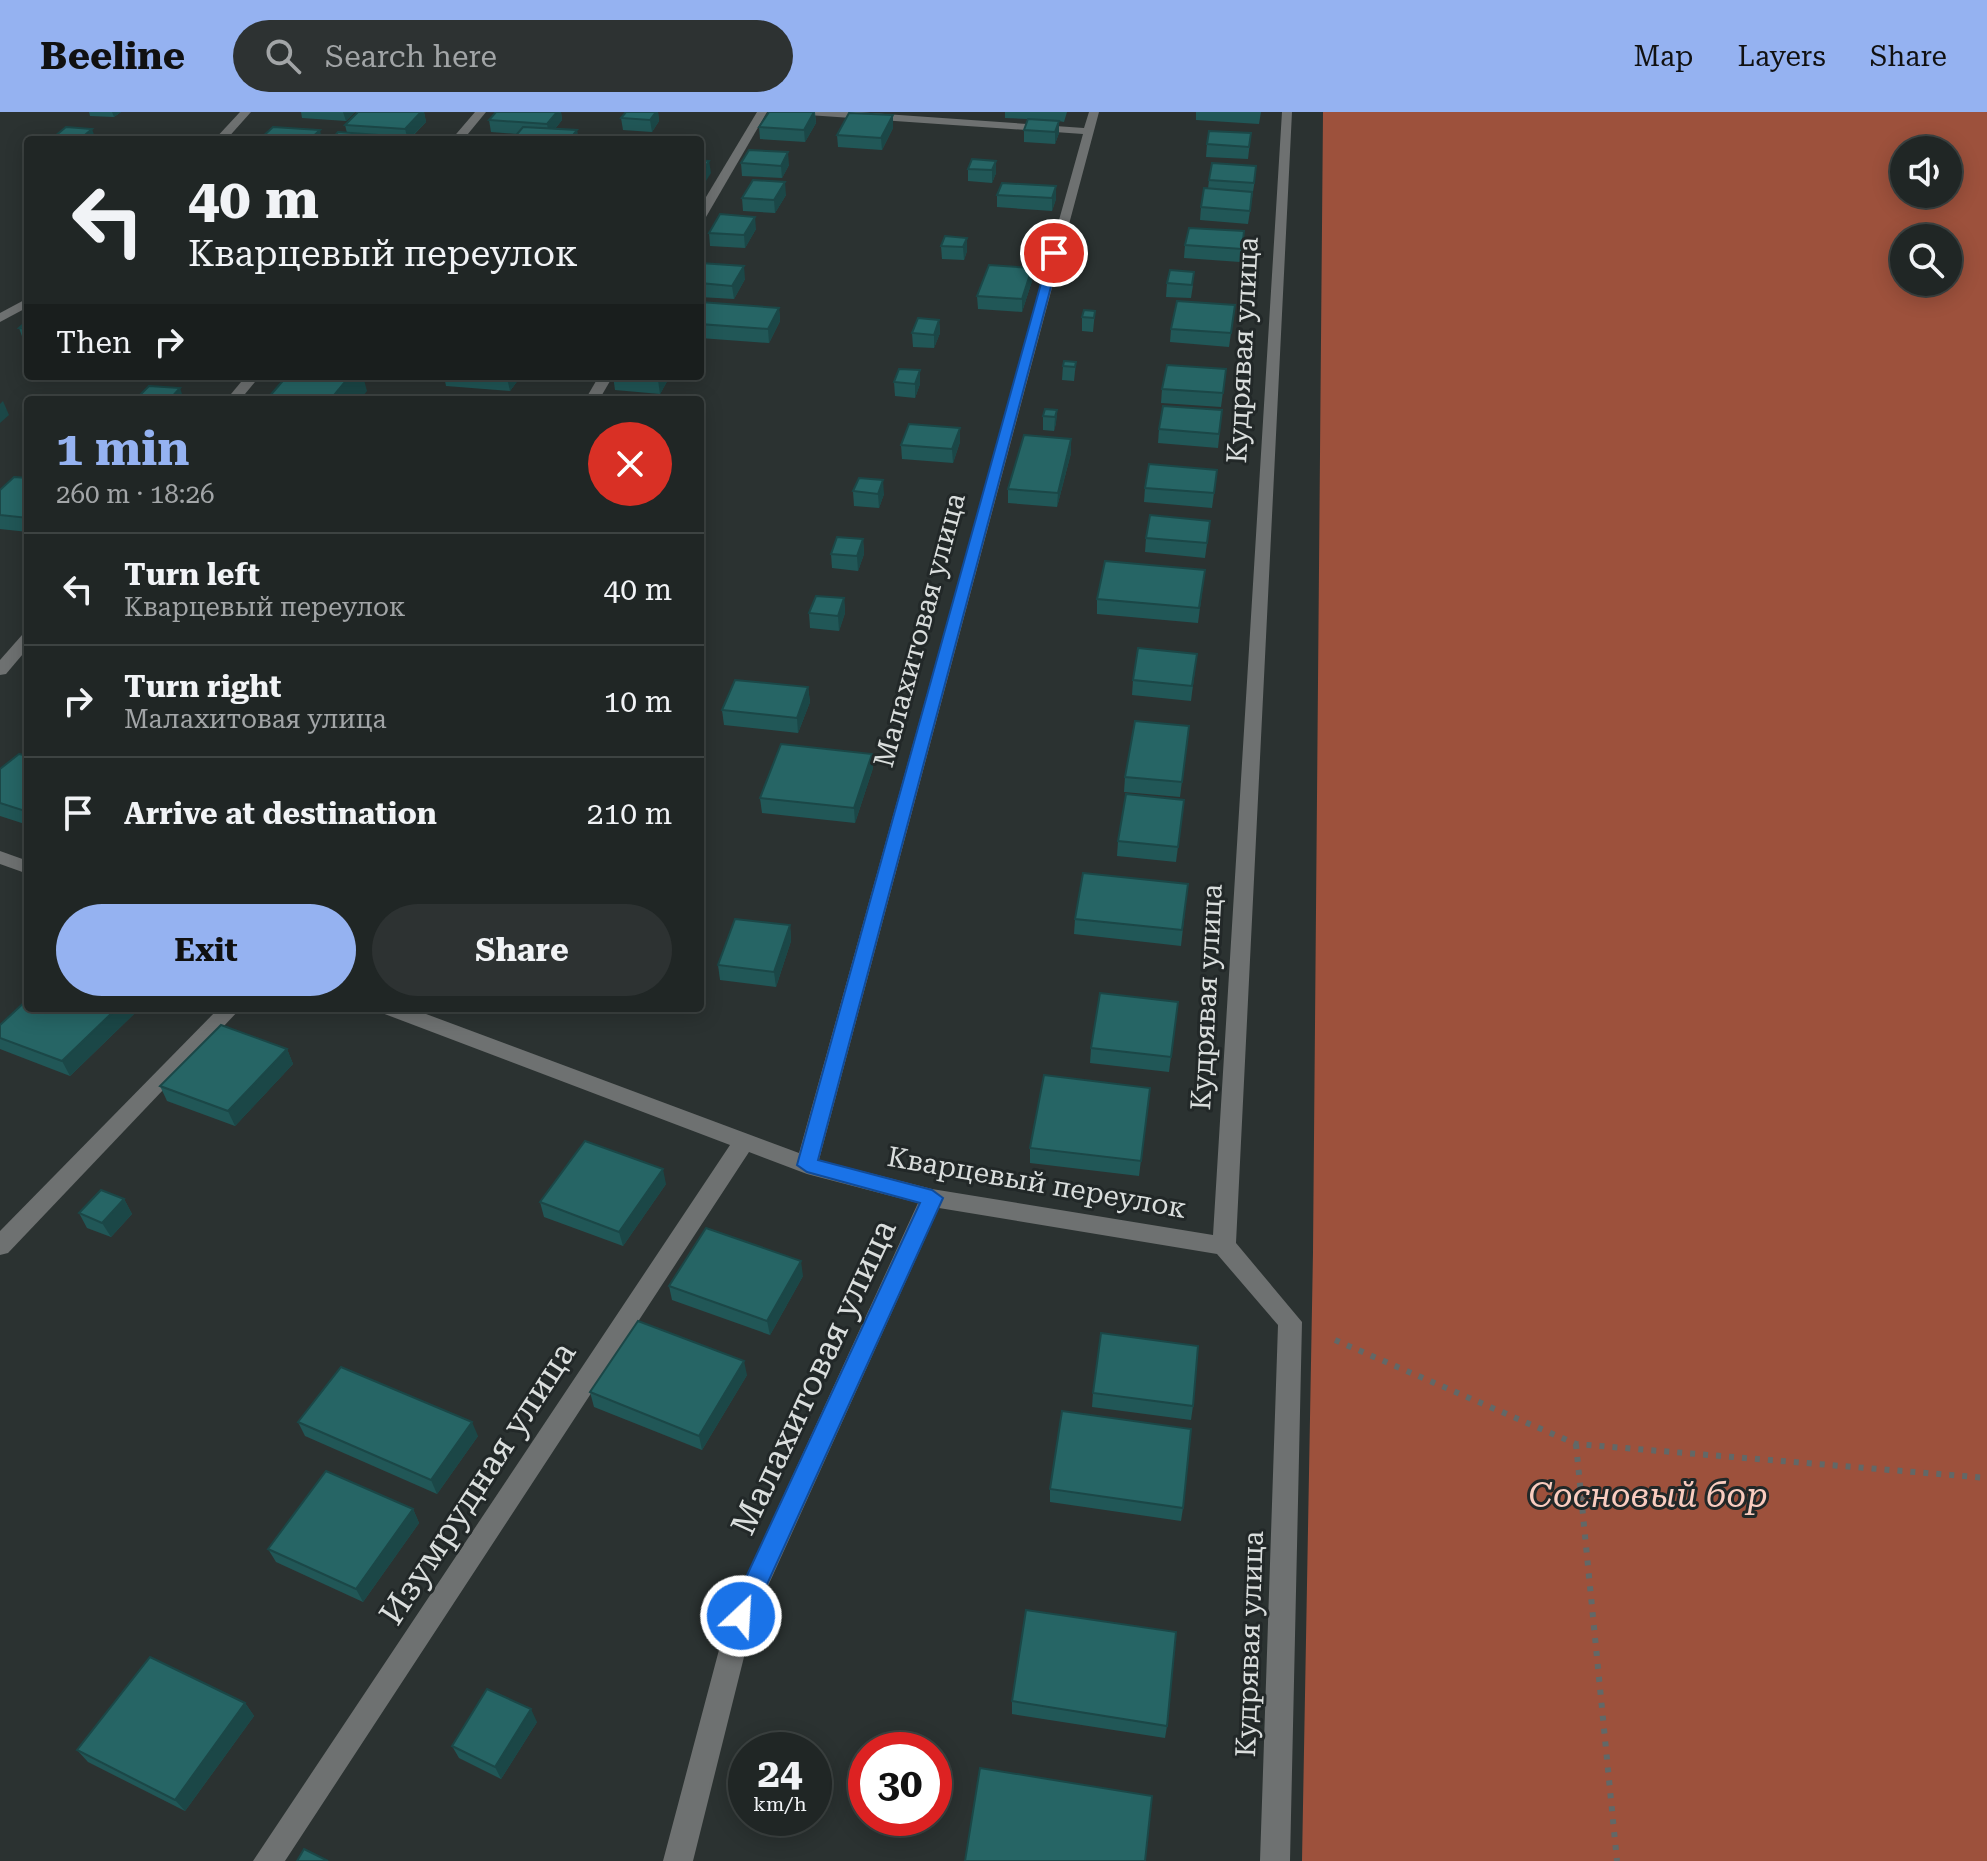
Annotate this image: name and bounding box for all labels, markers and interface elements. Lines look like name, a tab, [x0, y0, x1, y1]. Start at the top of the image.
search box	[233, 20, 793, 92]
text: Beeline	[40, 34, 185, 78]
icon: search	[261, 34, 305, 78]
text: Search here	[325, 39, 497, 74]
text: Map	[1634, 40, 1693, 73]
text: Layers	[1737, 40, 1826, 73]
text: Share	[1870, 40, 1947, 73]
map controls	[1890, 136, 1962, 296]
button: sound	[1890, 136, 1962, 208]
text: 40 m	[188, 166, 319, 232]
icon: left	[56, 168, 160, 272]
pin	[1020, 219, 1088, 287]
button: search	[1890, 224, 1962, 296]
icon: arrive	[1032, 231, 1076, 275]
text: Кварцевый переулок	[188, 233, 578, 275]
street label: Кудрявая улица	[1220, 236, 1265, 464]
icon: right	[147, 320, 191, 364]
text: Then	[56, 325, 131, 360]
text: 1 min	[56, 421, 189, 477]
button: close	[588, 422, 672, 506]
text: 260 m · 18:26	[56, 479, 215, 509]
street label: Малахитовая улица	[867, 489, 972, 771]
text: Turn left	[124, 557, 260, 592]
icon: left	[56, 567, 100, 611]
text: 40 m	[603, 572, 672, 607]
text: Кварцевый переулок	[124, 592, 406, 622]
text: Turn right	[124, 669, 281, 704]
icon: right	[56, 679, 100, 723]
text: 10 m	[603, 684, 672, 719]
text: Малахитовая улица	[124, 704, 387, 734]
icon: arrive	[56, 791, 100, 835]
text: Arrive at destination	[124, 796, 437, 831]
text: 210 m	[587, 796, 672, 831]
street label: Кудрявая улица	[1184, 883, 1229, 1111]
button: Exit	[56, 904, 356, 996]
button: Share	[372, 904, 672, 996]
street label: Кварцевый переулок	[885, 1140, 1189, 1225]
street label: Малахитовая улица	[722, 1213, 904, 1541]
street label: Изумрудная улица	[371, 1334, 583, 1632]
park label: Сосновый бор	[1528, 1475, 1768, 1515]
street label: Кудрявая улица	[1229, 1530, 1270, 1758]
position arrow	[699, 1574, 783, 1658]
speed limit sign: 30	[848, 1732, 952, 1836]
text: 24	[758, 1750, 802, 1797]
text: km/h	[753, 1792, 807, 1816]

